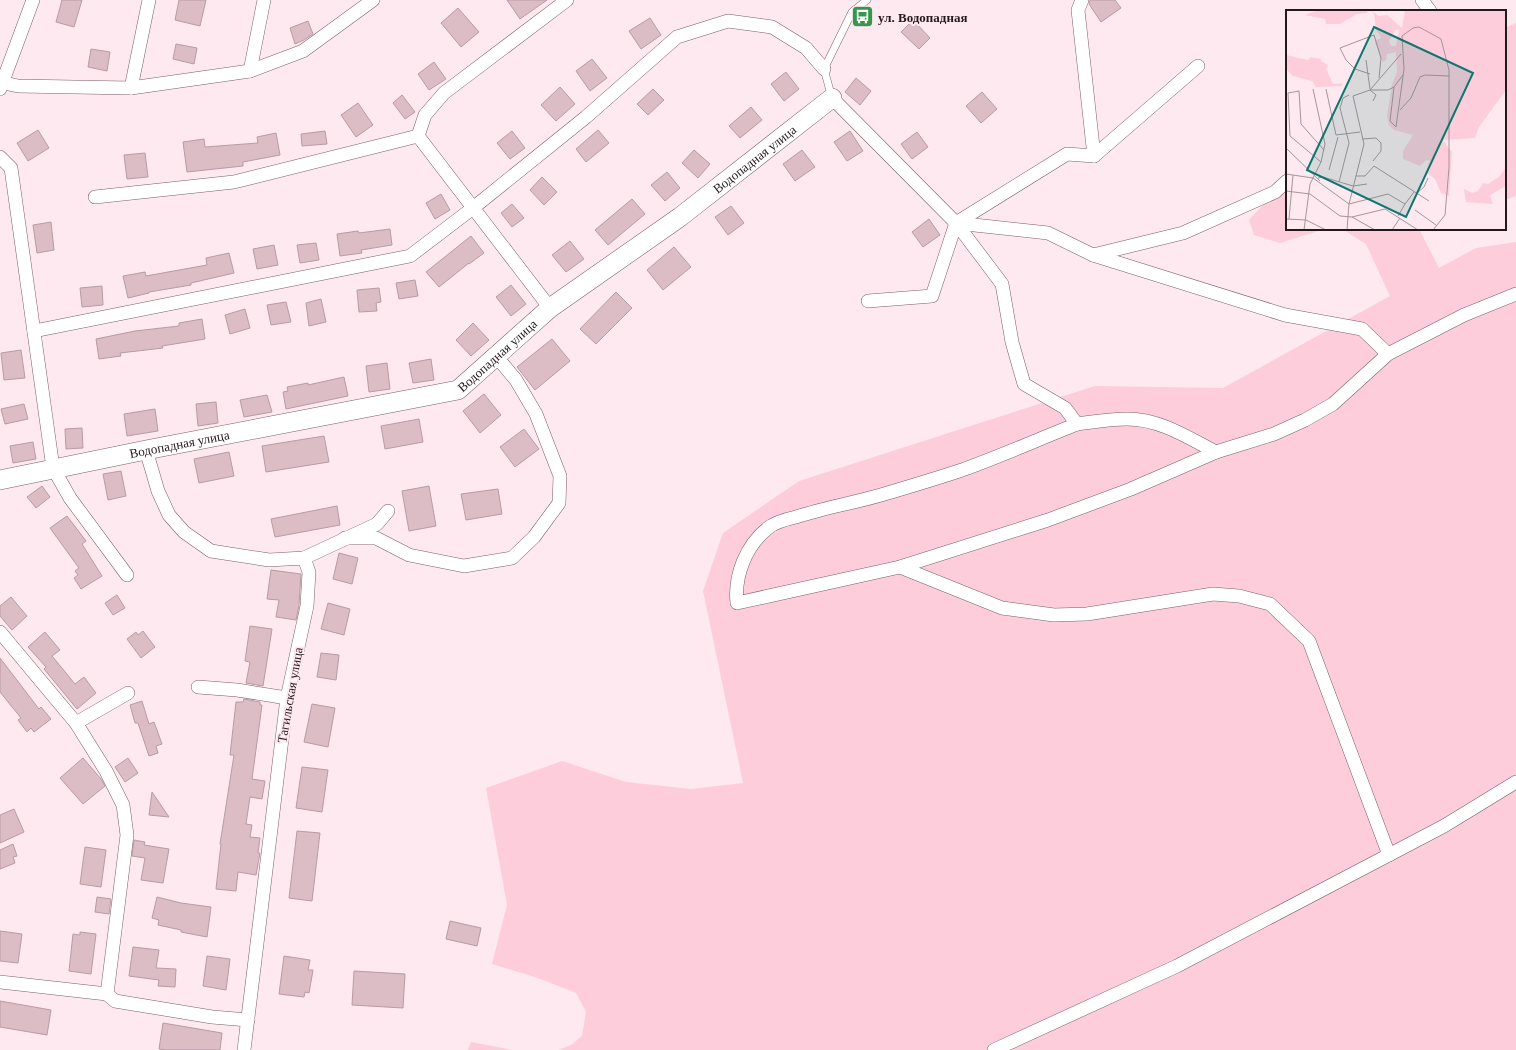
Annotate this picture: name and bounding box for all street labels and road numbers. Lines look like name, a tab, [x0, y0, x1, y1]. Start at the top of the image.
street label: Водопадная улица	[710, 122, 799, 196]
street label: Водопадная улица	[454, 316, 540, 395]
street label: Водопадная улица	[128, 427, 231, 461]
street label: Тагильская улица	[274, 646, 306, 744]

